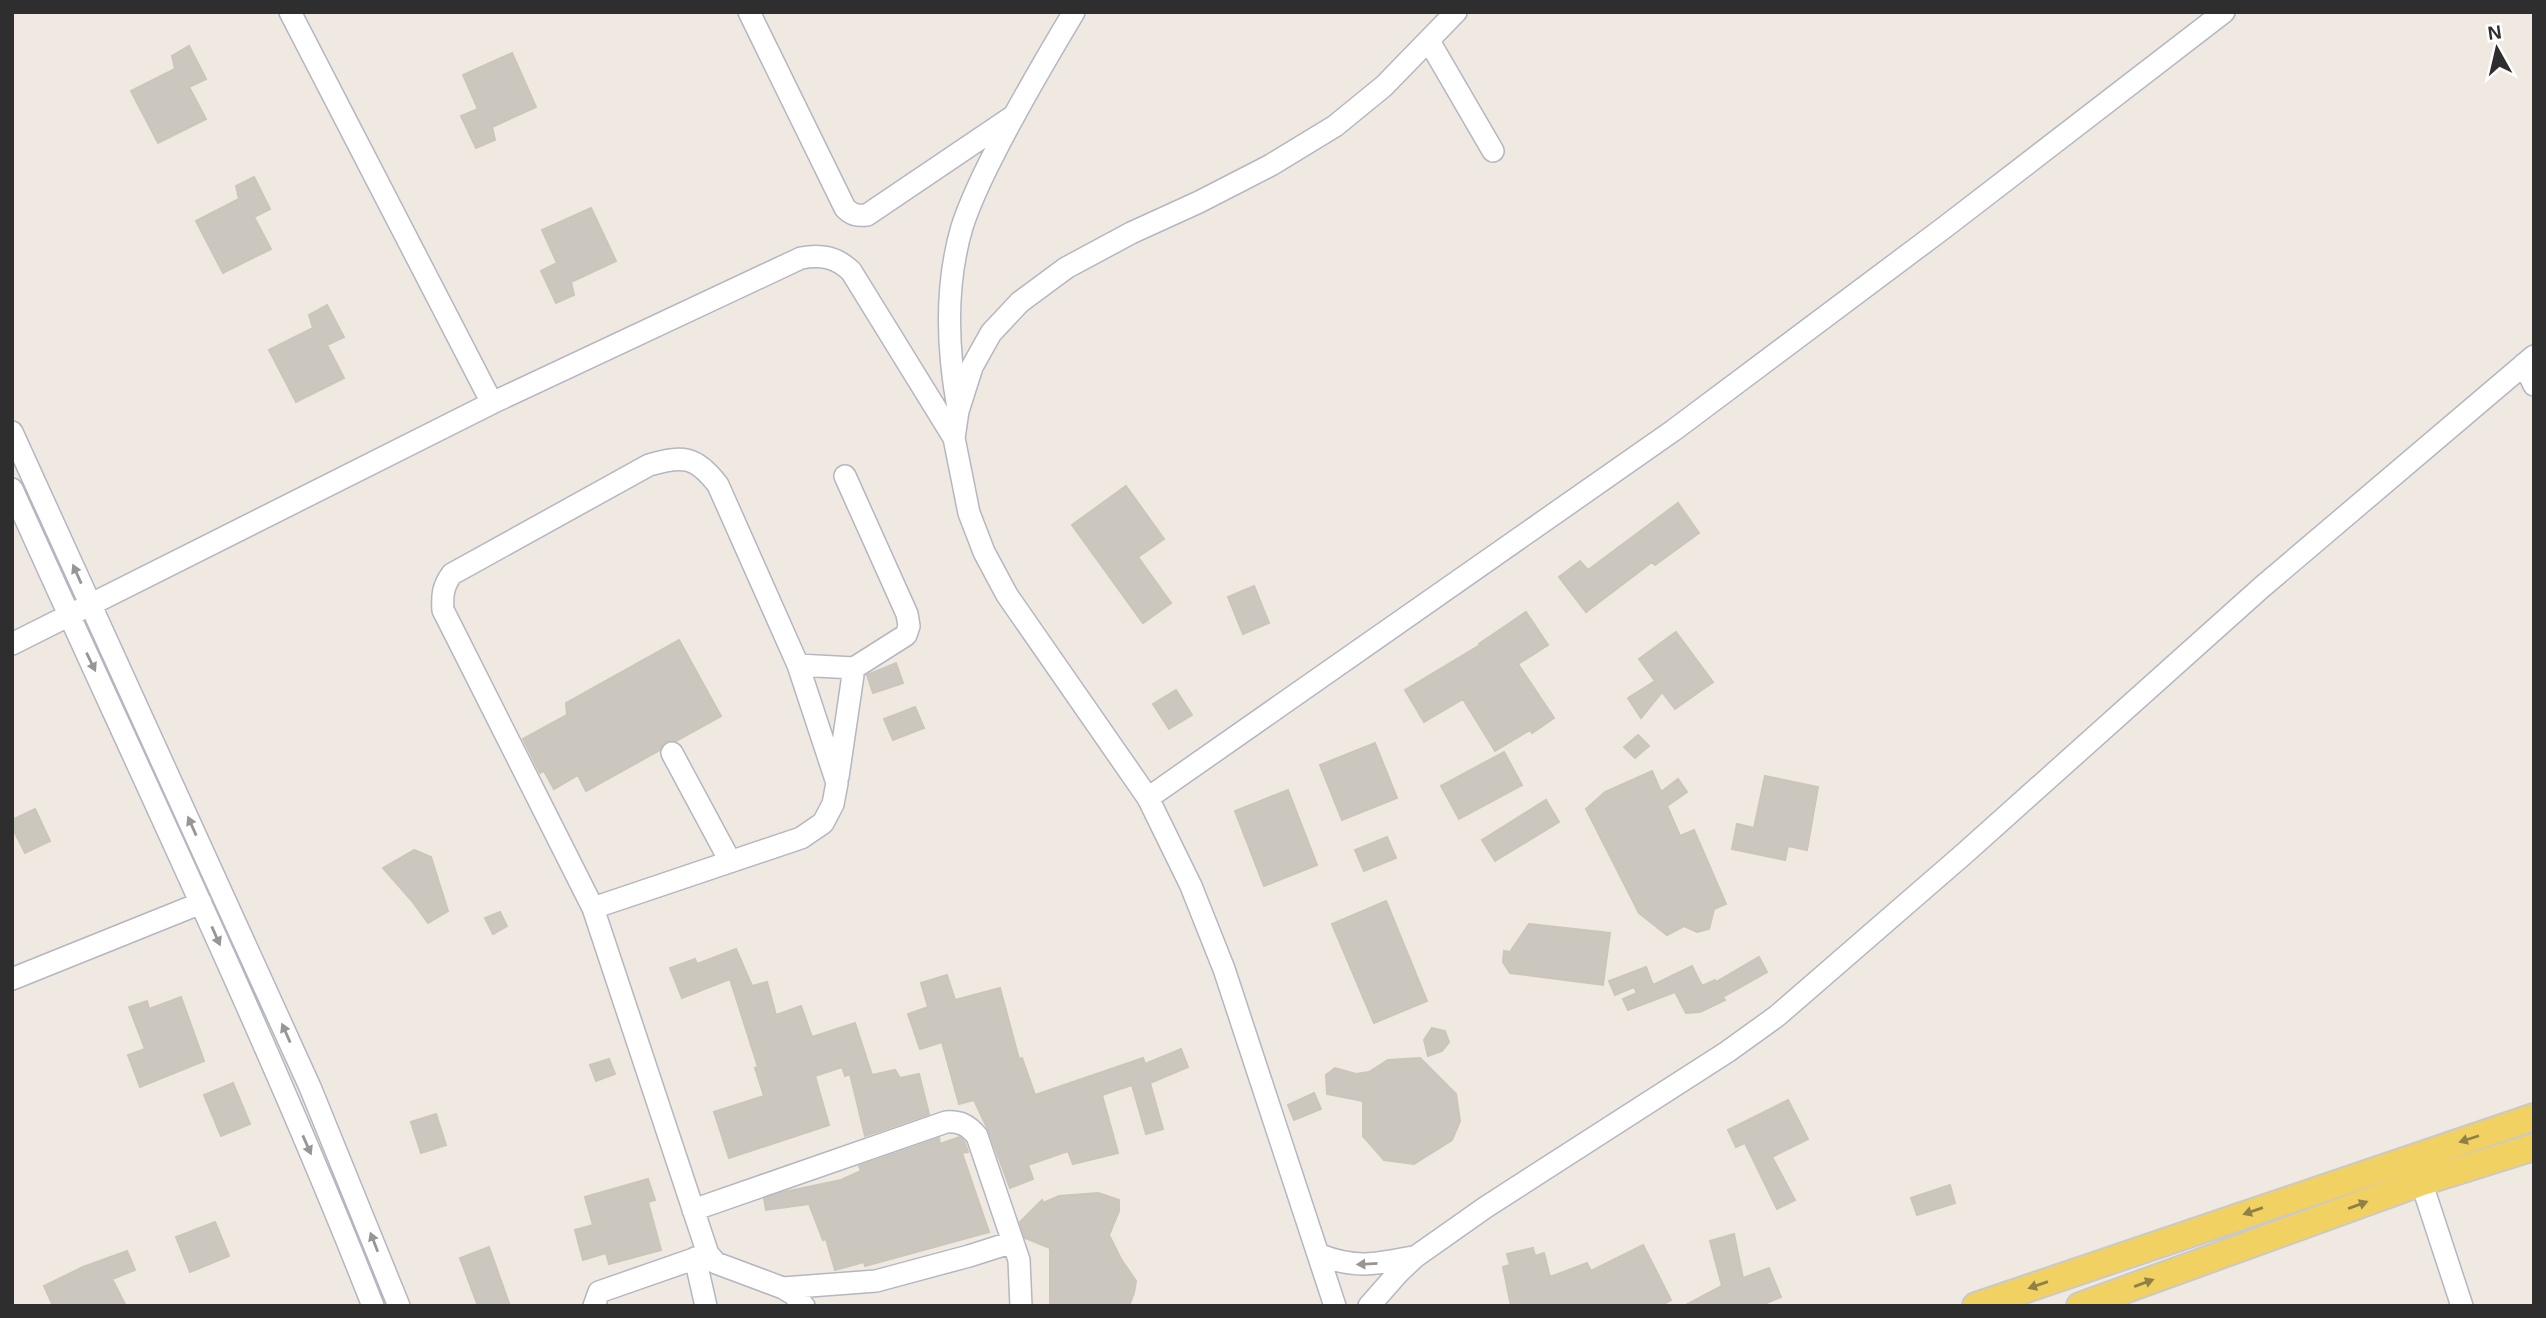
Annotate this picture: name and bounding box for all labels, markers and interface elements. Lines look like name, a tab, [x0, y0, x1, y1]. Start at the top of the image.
north arrow	[2462, 14, 2532, 84]
text: N	[2486, 21, 2503, 44]
one-way arrow	[71, 564, 83, 584]
one-way arrow	[86, 652, 97, 672]
one-way arrow	[186, 815, 197, 836]
one-way arrow	[211, 926, 222, 947]
one-way arrow	[280, 1023, 291, 1043]
one-way arrow	[302, 1134, 313, 1155]
one-way arrow	[2458, 1134, 2479, 1144]
one-way arrow	[2348, 1199, 2369, 1210]
one-way arrow	[2243, 1207, 2264, 1217]
one-way arrow	[369, 1232, 380, 1253]
one-way arrow	[1356, 1259, 1378, 1270]
one-way arrow	[2134, 1277, 2155, 1288]
one-way arrow	[2027, 1280, 2048, 1291]

